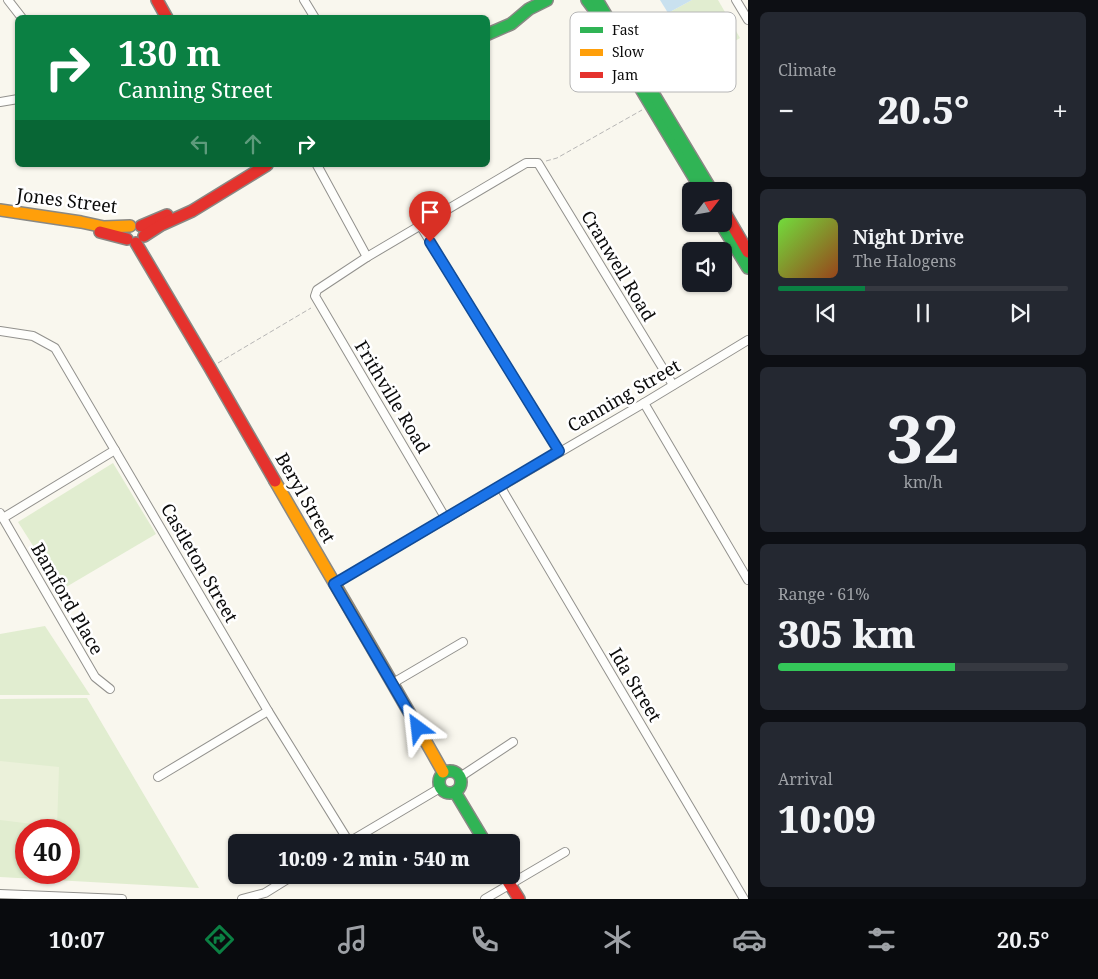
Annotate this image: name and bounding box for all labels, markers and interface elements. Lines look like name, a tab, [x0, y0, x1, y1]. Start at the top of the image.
legend	[570, 12, 736, 92]
text: Fast	[612, 20, 639, 39]
text: 130 m	[118, 29, 221, 76]
icon: right	[35, 35, 100, 100]
text: Slow	[612, 42, 645, 61]
text: Climate	[778, 59, 836, 81]
text: Jam	[611, 65, 638, 84]
text: Canning Street	[118, 74, 272, 104]
text: 20.5°	[877, 83, 969, 135]
text: −	[778, 91, 794, 129]
text: +	[1052, 91, 1068, 129]
icon: left	[186, 130, 214, 158]
icon: ahead	[239, 130, 267, 158]
icon: right	[292, 130, 320, 158]
street label: Jones Street	[15, 182, 119, 218]
north arrow	[682, 182, 732, 232]
map controls	[682, 182, 732, 292]
pin	[409, 191, 451, 242]
icon: arrive	[416, 198, 444, 226]
street label: Cranwell Road	[576, 206, 661, 325]
text: Night Drive	[853, 224, 964, 250]
button: sound	[682, 242, 732, 292]
text: The Halogens	[853, 250, 956, 272]
icon: previous	[812, 299, 840, 327]
icon: pause	[909, 299, 937, 327]
icon: next	[1006, 299, 1034, 327]
street label: Frithville Road	[350, 336, 436, 457]
street label: Canning Street	[563, 353, 684, 437]
text: 32	[886, 394, 960, 482]
street label: Beryl Street	[270, 448, 341, 547]
text: km/h	[903, 471, 943, 493]
street label: Castleton Street	[156, 498, 244, 627]
street label: Bamford Place	[26, 538, 110, 659]
text: Range · 61%	[778, 583, 870, 605]
text: 305 km	[778, 607, 916, 659]
street label: Ida Street	[604, 643, 667, 726]
position arrow	[391, 701, 443, 753]
text: Arrival	[778, 768, 833, 790]
text: 10:09	[778, 792, 876, 844]
speed limit sign: 40	[15, 819, 80, 884]
text: 10:09 · 2 min · 540 m	[278, 846, 470, 872]
icon: directions	[202, 922, 237, 957]
icon: music	[335, 922, 370, 957]
icon: phone	[467, 922, 502, 957]
icon: climate	[600, 922, 635, 957]
icon: car	[732, 922, 767, 957]
icon: filters	[864, 922, 899, 957]
text: 10:07	[49, 924, 105, 954]
text: 20.5°	[997, 924, 1049, 954]

